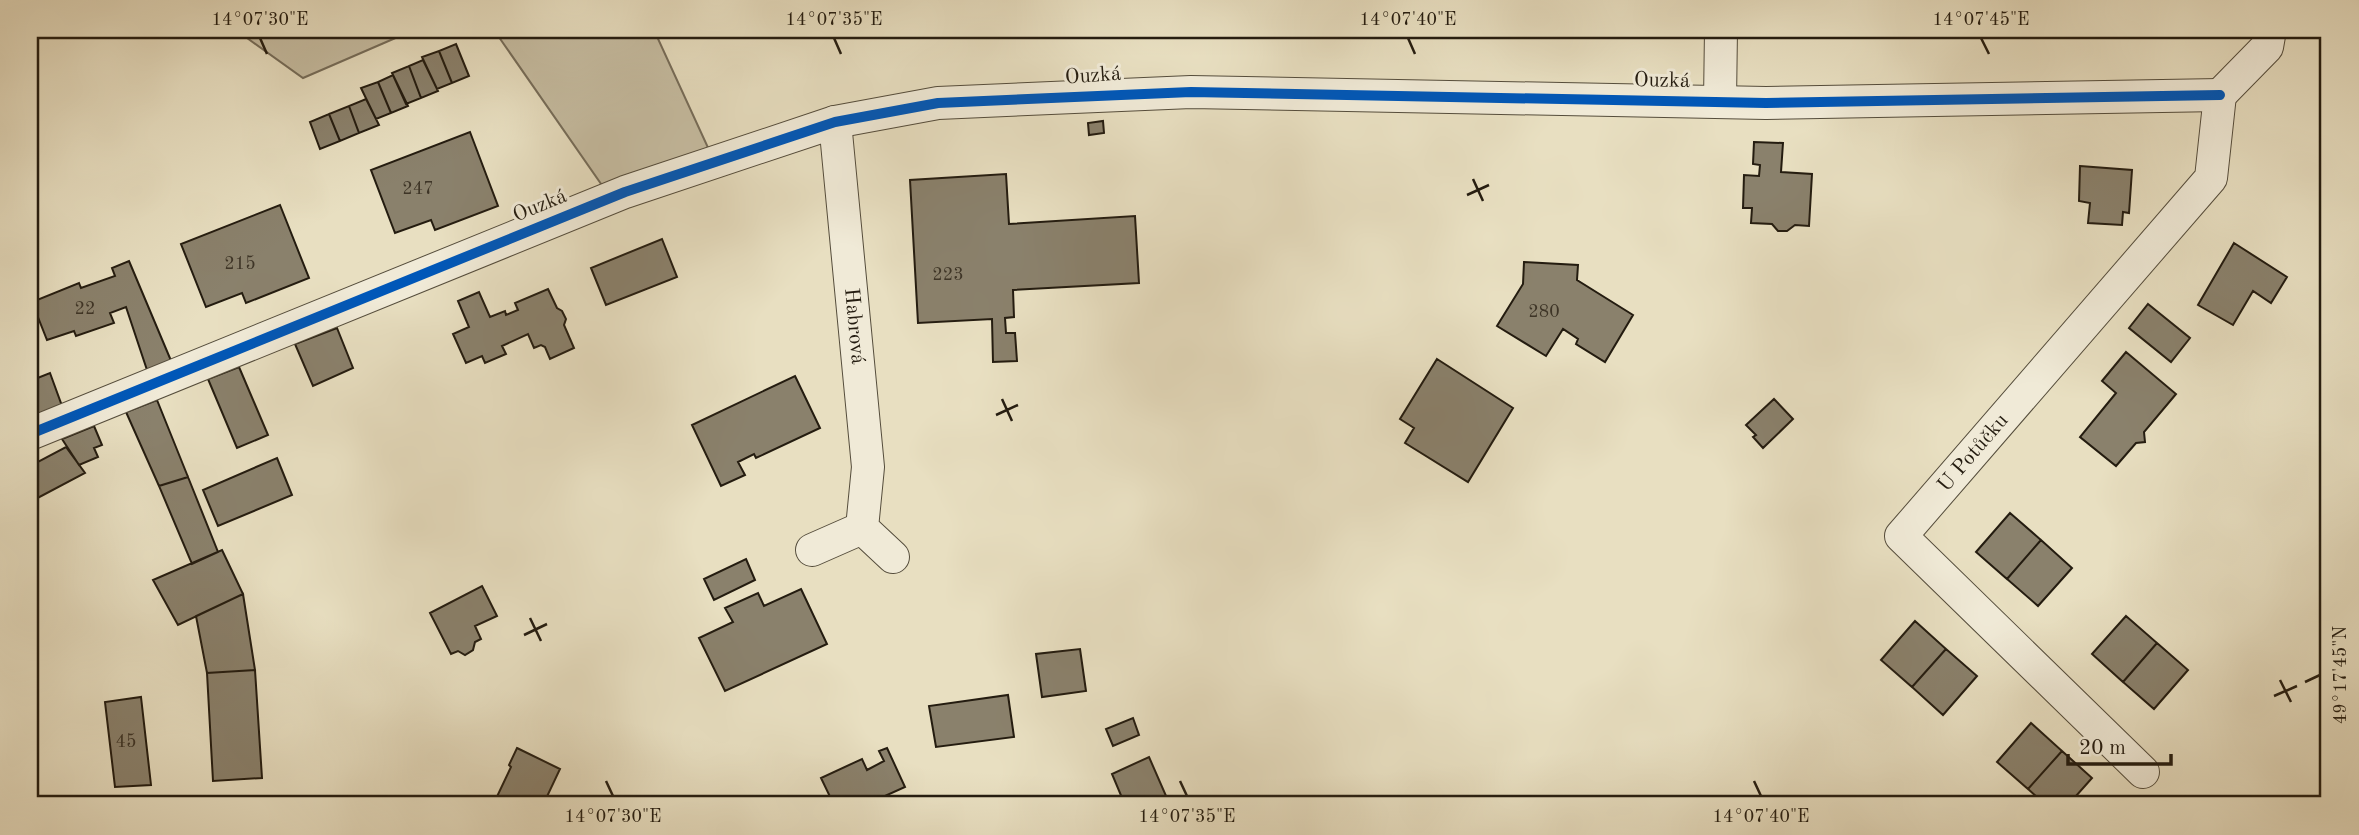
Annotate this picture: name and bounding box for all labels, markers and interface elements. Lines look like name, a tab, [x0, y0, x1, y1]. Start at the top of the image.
text: 14°07'30"E	[212, 11, 308, 29]
text: 14°07'35"E	[786, 11, 882, 29]
text: 14°07'40"E	[1360, 11, 1456, 29]
text: 14°07'45"E	[1933, 11, 2029, 29]
street label: Ouzká	[1064, 64, 1122, 88]
street label: Ouzká	[1634, 70, 1690, 92]
house number: 247	[402, 180, 434, 198]
street label: Ouzká	[510, 186, 570, 226]
house number: 215	[224, 255, 256, 273]
house number: 223	[932, 266, 964, 284]
street label: Habrová	[840, 287, 869, 365]
house number: 22	[75, 300, 95, 318]
house number: 280	[1528, 303, 1560, 321]
street label: U Potůčku	[1934, 410, 2012, 496]
text: 49°17'45"N	[2332, 626, 2350, 724]
scale bar	[2068, 723, 2172, 767]
house number: 45	[116, 733, 136, 751]
text: 20 m	[2079, 738, 2126, 759]
text: 14°07'30"E	[565, 808, 661, 826]
text: 14°07'35"E	[1139, 808, 1235, 826]
text: 14°07'40"E	[1713, 808, 1809, 826]

